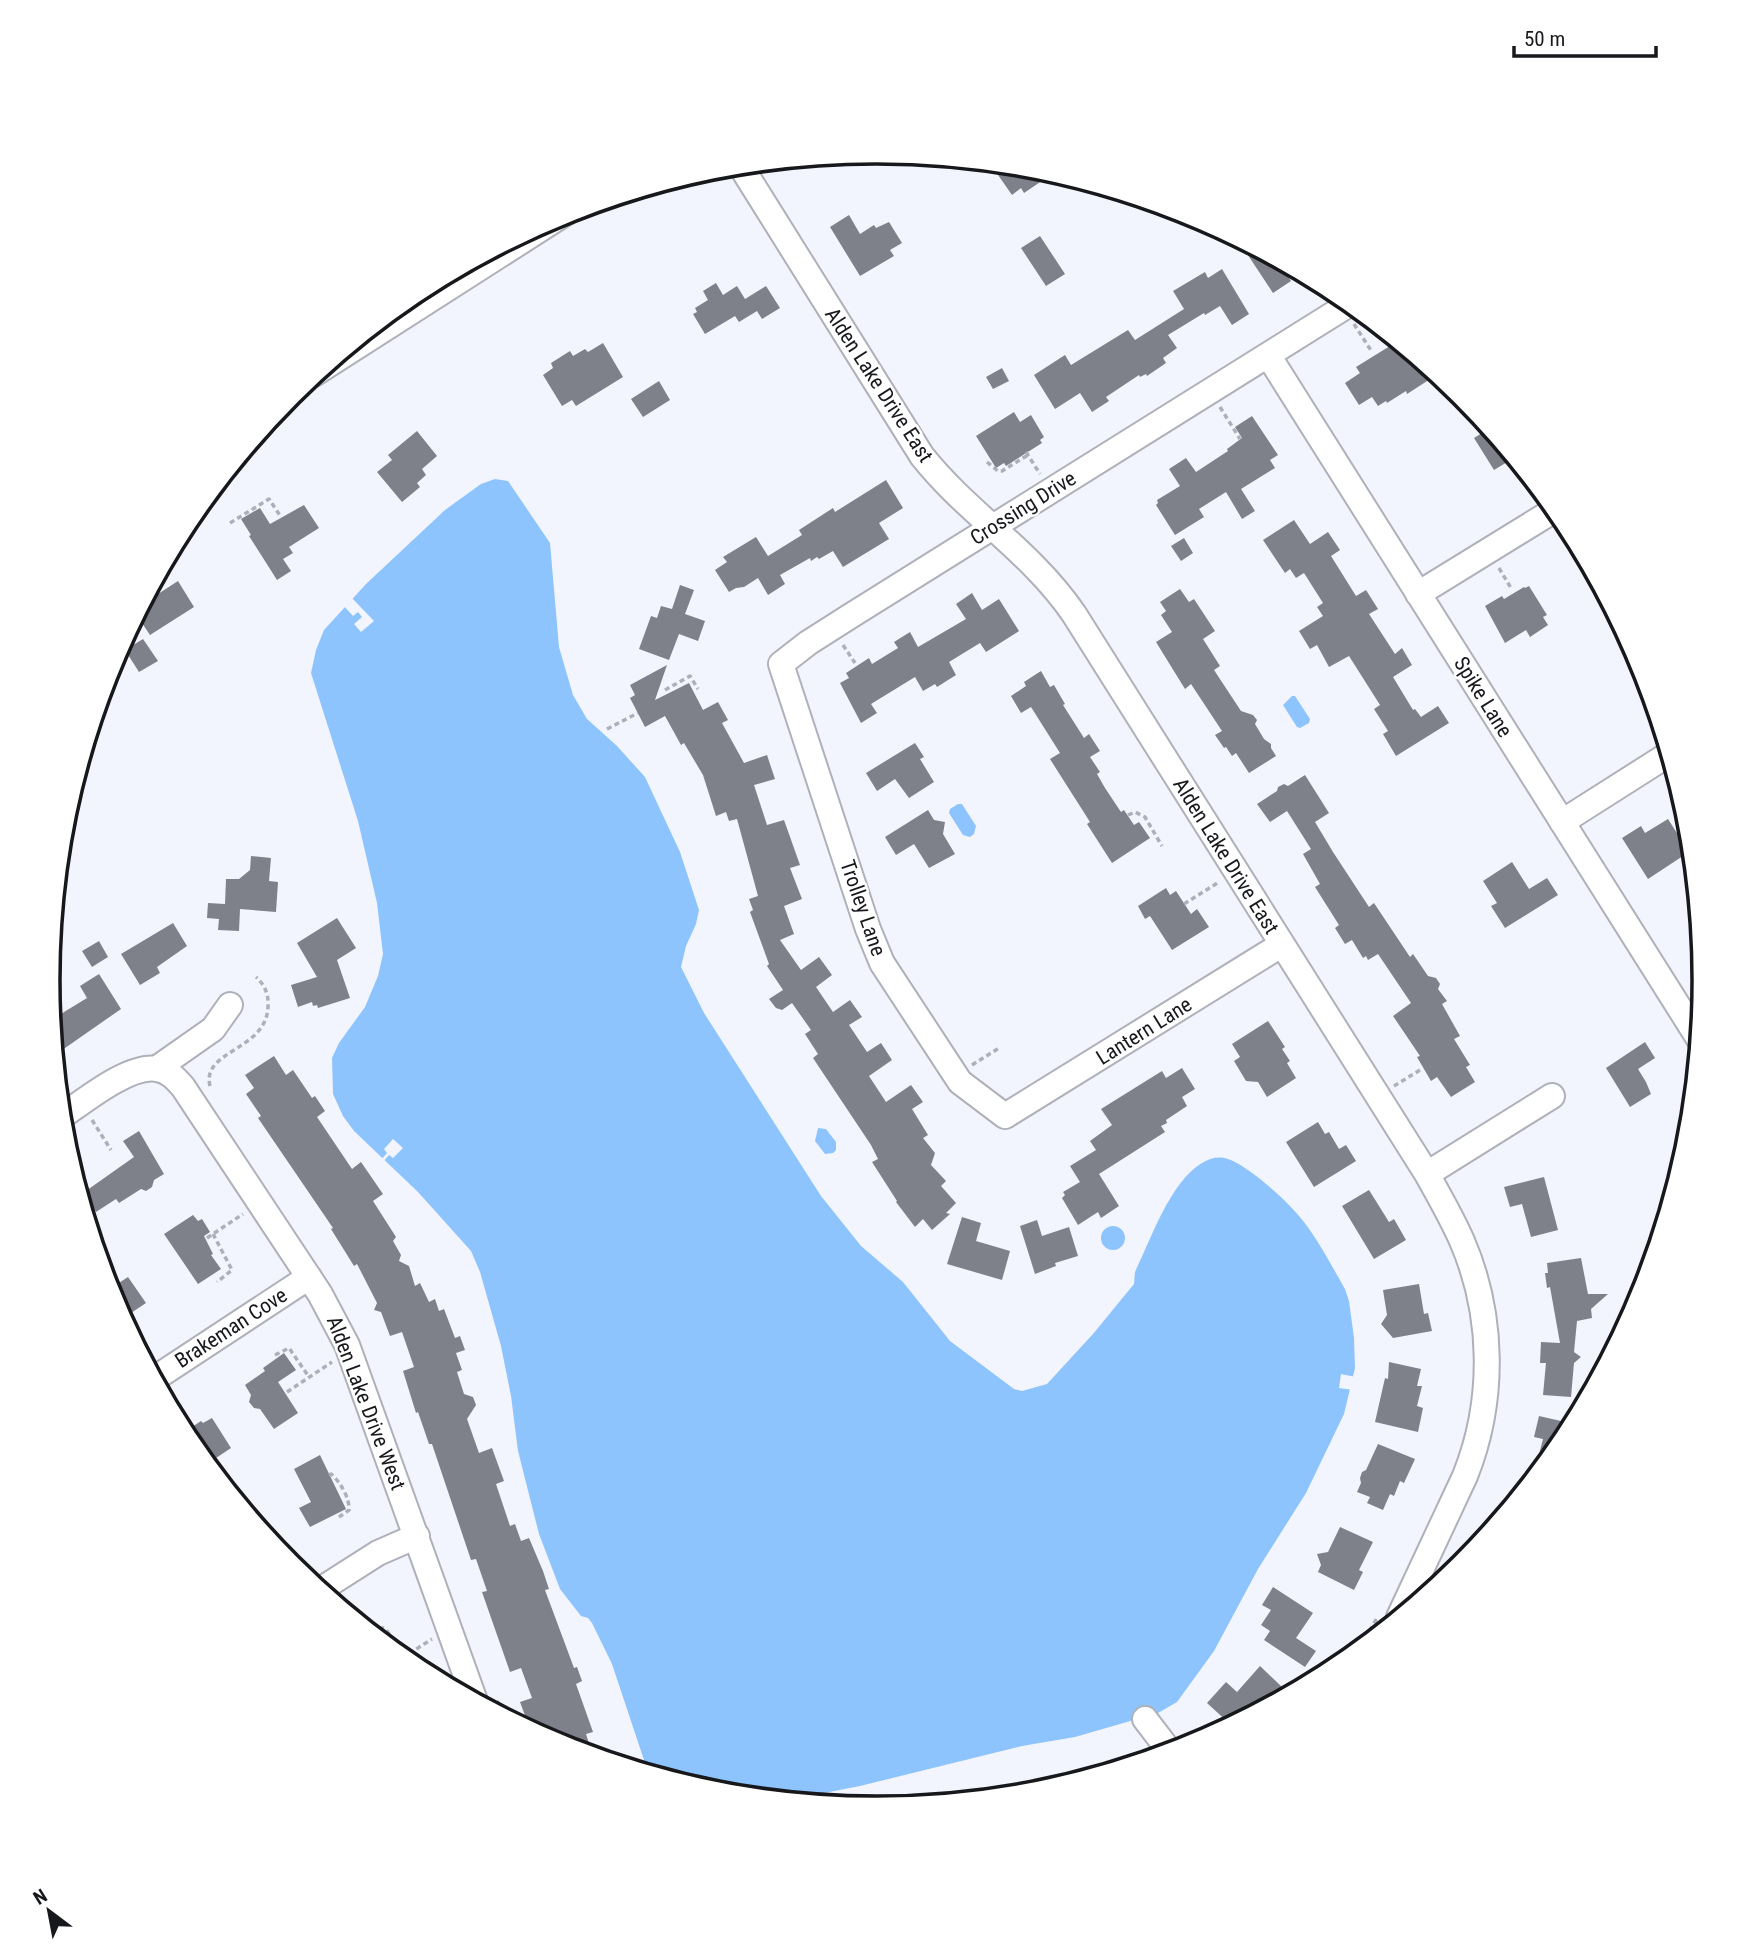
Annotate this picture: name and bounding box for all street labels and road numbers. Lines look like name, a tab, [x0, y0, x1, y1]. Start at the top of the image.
street label: Alden Lake Drive East	[820, 303, 938, 467]
street label: Crossing Drive	[966, 466, 1080, 550]
street label: Spike Lane	[1449, 652, 1517, 742]
street label: Alden Lake Drive East	[1168, 774, 1284, 938]
street label: Trolley Lane	[835, 857, 891, 959]
street label: Lantern Lane	[1092, 992, 1196, 1070]
street label: Brakeman Cove	[171, 1283, 292, 1373]
street label: Alden Lake Drive West	[322, 1313, 410, 1493]

